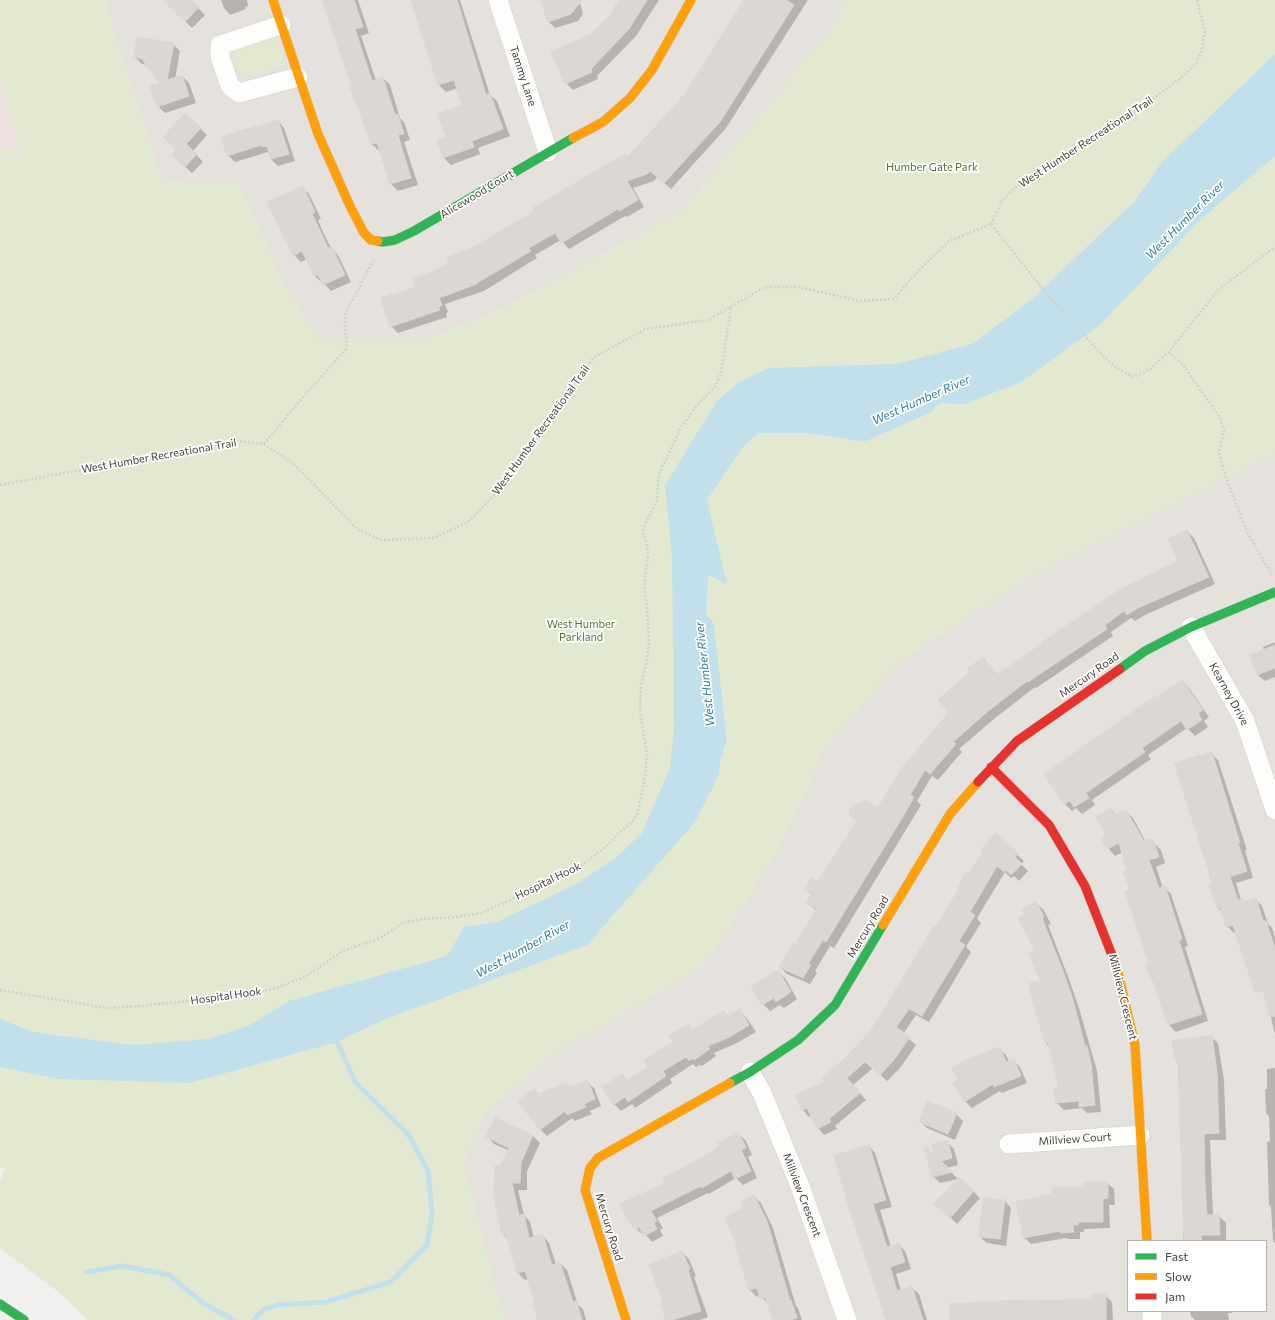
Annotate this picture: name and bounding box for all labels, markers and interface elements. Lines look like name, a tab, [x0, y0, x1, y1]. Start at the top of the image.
street label: Tammy Lane	[507, 44, 539, 108]
street label: West Humber Recreational Trail	[1016, 94, 1156, 190]
park label: Humber Gate Park	[886, 160, 978, 174]
street label: Alicewood Court	[438, 167, 516, 221]
water label: West Humber River	[1143, 178, 1227, 262]
street label: West Humber Recreational Trail	[489, 362, 593, 498]
water label: West Humber River	[870, 372, 972, 428]
street label: West Humber Recreational Trail	[80, 436, 238, 476]
park label: West Humber Parkland	[547, 617, 615, 643]
water label: West Humber River	[692, 621, 718, 727]
street label: Mercury Road	[1057, 650, 1121, 700]
street label: Kearney Drive	[1206, 661, 1252, 727]
street label: Hospital Hook	[513, 859, 583, 903]
street label: Mercury Road	[844, 894, 892, 960]
water label: West Humber River	[473, 917, 573, 981]
street label: Millview Crescent	[1106, 952, 1140, 1042]
street label: Hospital Hook	[190, 984, 262, 1008]
street label: Millview Court	[1038, 1130, 1112, 1148]
street label: Millview Crescent	[780, 1151, 824, 1239]
street label: Mercury Road	[592, 1192, 626, 1262]
legend	[1127, 1240, 1267, 1312]
text: Fast	[1165, 1249, 1188, 1263]
text: Slow	[1165, 1269, 1192, 1283]
text: Jam	[1165, 1289, 1185, 1303]

